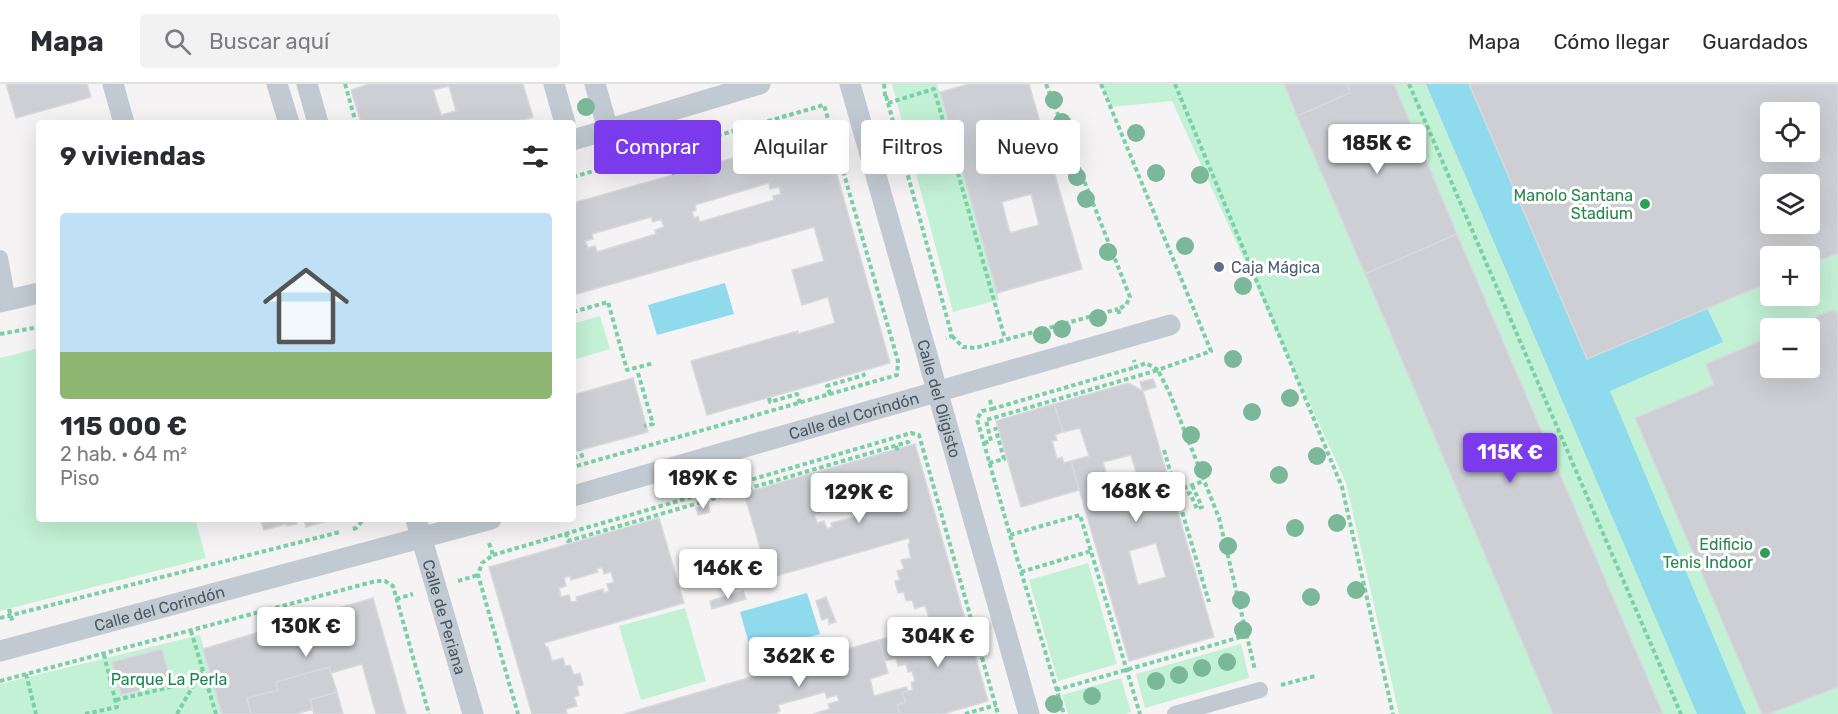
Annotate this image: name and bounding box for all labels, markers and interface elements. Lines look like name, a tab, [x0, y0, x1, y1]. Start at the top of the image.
search box	[140, 14, 560, 68]
text: Mapa	[30, 25, 104, 58]
icon: search	[161, 25, 194, 58]
text: Buscar aquí	[209, 28, 329, 55]
text: Mapa	[1468, 29, 1520, 54]
text: Cómo llegar	[1553, 29, 1669, 54]
text: Guardados	[1702, 29, 1808, 54]
map controls	[1760, 102, 1820, 378]
button: locate	[1760, 102, 1820, 162]
chip: Comprar	[594, 120, 721, 174]
chip: Alquilar	[733, 120, 849, 174]
chip: Filtros	[861, 120, 964, 174]
chip: Nuevo	[976, 120, 1080, 174]
pin: 185K €	[1328, 124, 1426, 175]
text: 185K €	[1342, 131, 1412, 155]
icon: filters	[519, 140, 552, 173]
text: 9 viviendas	[60, 141, 206, 172]
button: layers	[1760, 174, 1820, 234]
place label: Manolo Santana Stadium	[1514, 186, 1633, 223]
marker: Manolo Santana Stadium	[1638, 197, 1652, 211]
button: +	[1760, 246, 1820, 306]
icon: home	[252, 252, 360, 360]
place label: Caja Mágica	[1231, 258, 1320, 277]
marker: Caja Mágica	[1212, 260, 1226, 274]
button: −	[1760, 318, 1820, 378]
street label: Calle del Oligisto	[913, 337, 965, 460]
street label: Calle del Corindón	[787, 388, 921, 444]
text: 115 000 €	[60, 411, 187, 442]
pin: 115K €	[1461, 433, 1559, 484]
text: 115K €	[1477, 440, 1543, 464]
text: 2 hab. · 64 m²	[60, 442, 187, 466]
pin: 189K €	[654, 459, 752, 510]
text: Piso	[60, 466, 99, 490]
text: 189K €	[668, 466, 738, 490]
pin: 168K €	[1087, 472, 1185, 523]
pin: 129K €	[810, 473, 908, 524]
text: 168K €	[1101, 479, 1171, 503]
text: 129K €	[825, 480, 893, 504]
place label: Edificio Tenis Indoor	[1663, 535, 1753, 572]
marker: Edificio Tenis Indoor	[1758, 546, 1772, 560]
pin: 146K €	[679, 549, 777, 600]
text: 146K €	[693, 556, 763, 580]
street label: Calle de Periana	[418, 557, 470, 677]
street label: Calle del Corindón	[92, 582, 227, 635]
pin: 130K €	[257, 607, 355, 658]
text: 130K €	[271, 614, 341, 638]
pin: 304K €	[889, 617, 987, 668]
text: 304K €	[901, 624, 975, 648]
pin: 362K €	[750, 637, 848, 688]
text: 362K €	[763, 644, 835, 668]
park label: Parque La Perla	[111, 670, 227, 689]

